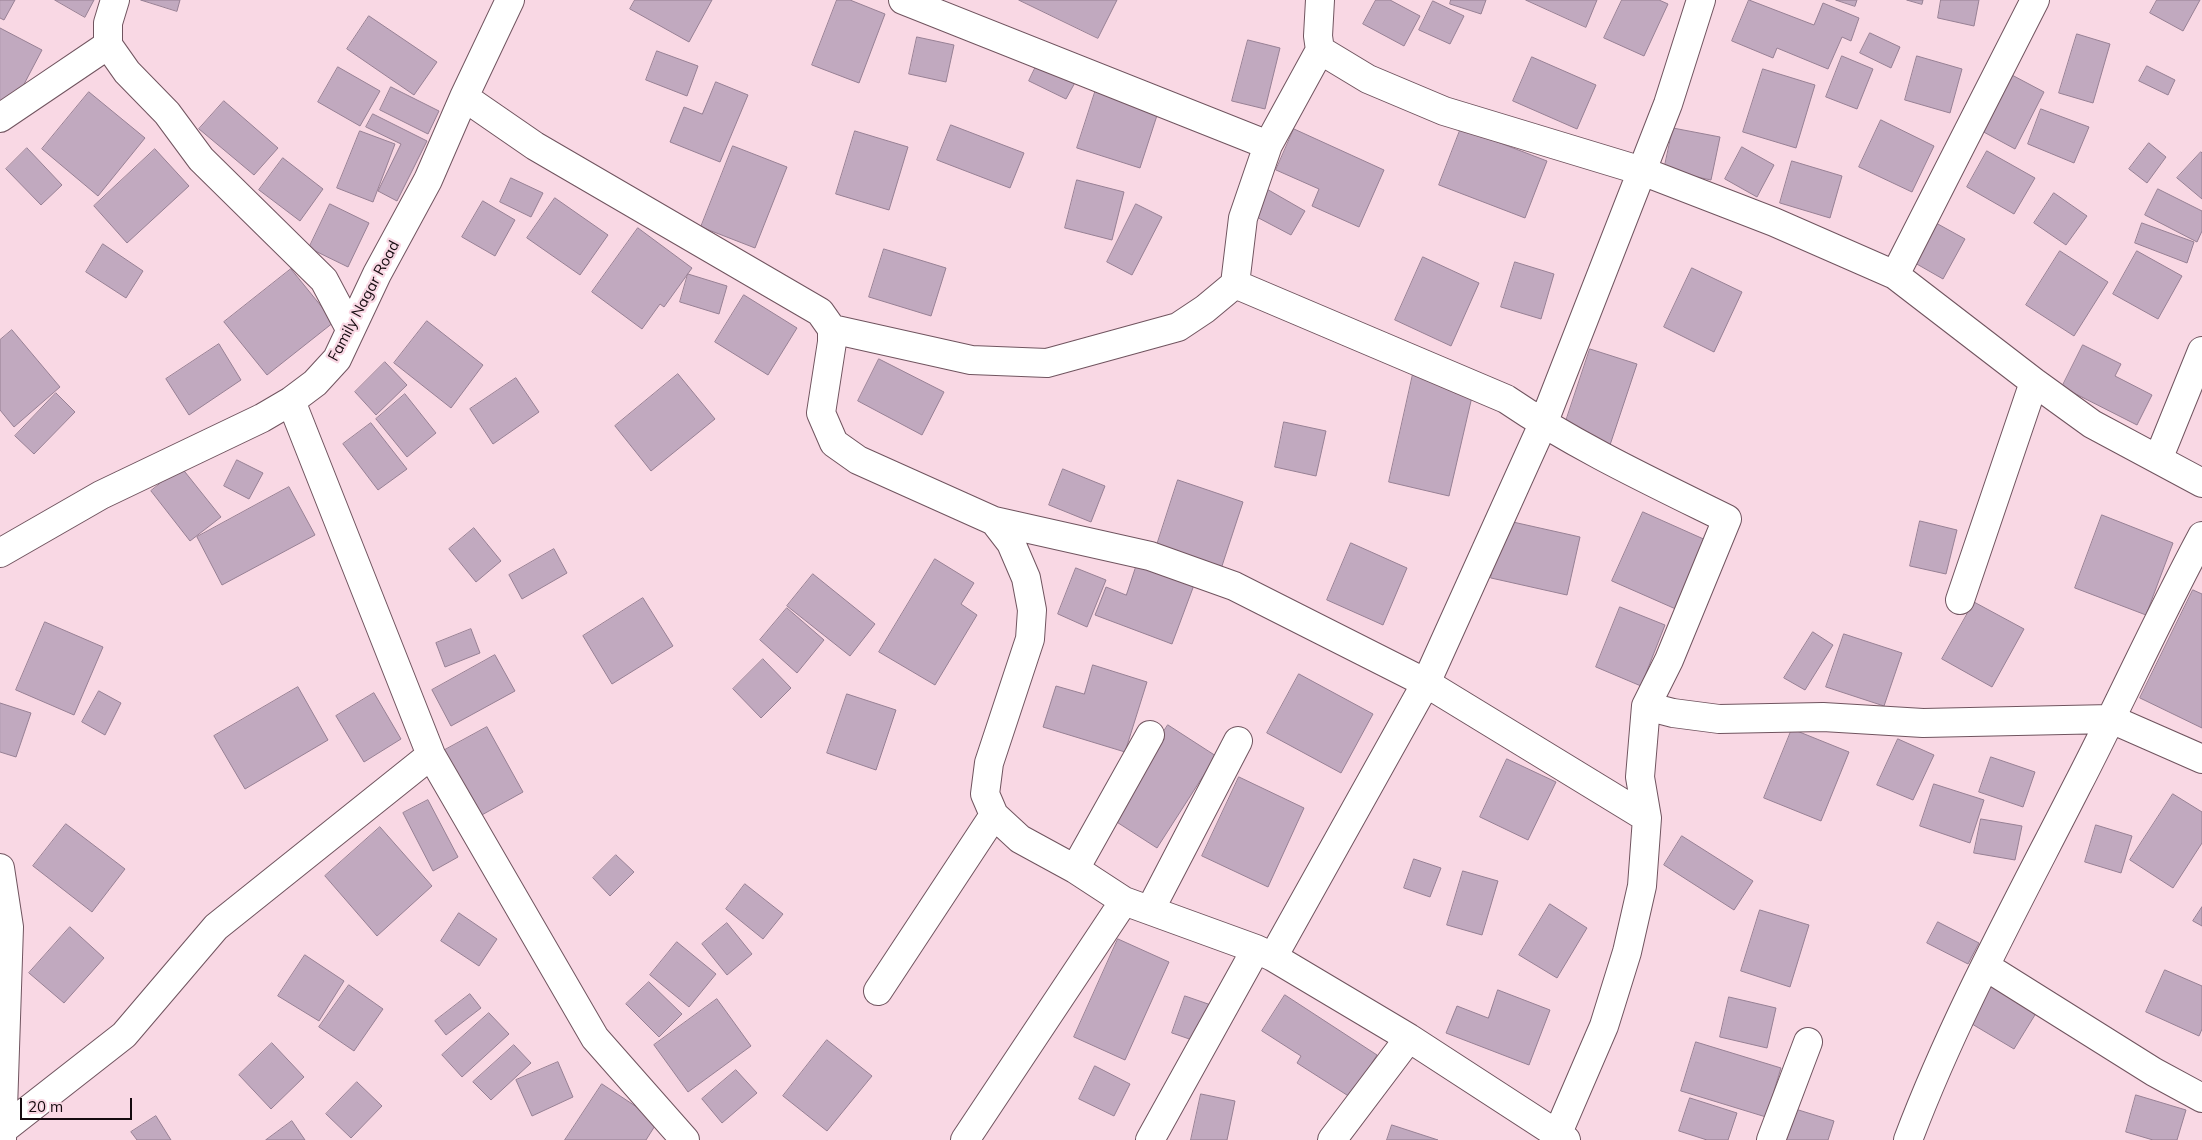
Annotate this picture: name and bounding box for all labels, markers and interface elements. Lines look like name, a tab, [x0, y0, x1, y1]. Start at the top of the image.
street label: Family Nagar Road	[325, 238, 403, 364]
scale bar	[22, 1088, 135, 1120]
text: 20 m	[28, 1097, 63, 1116]

